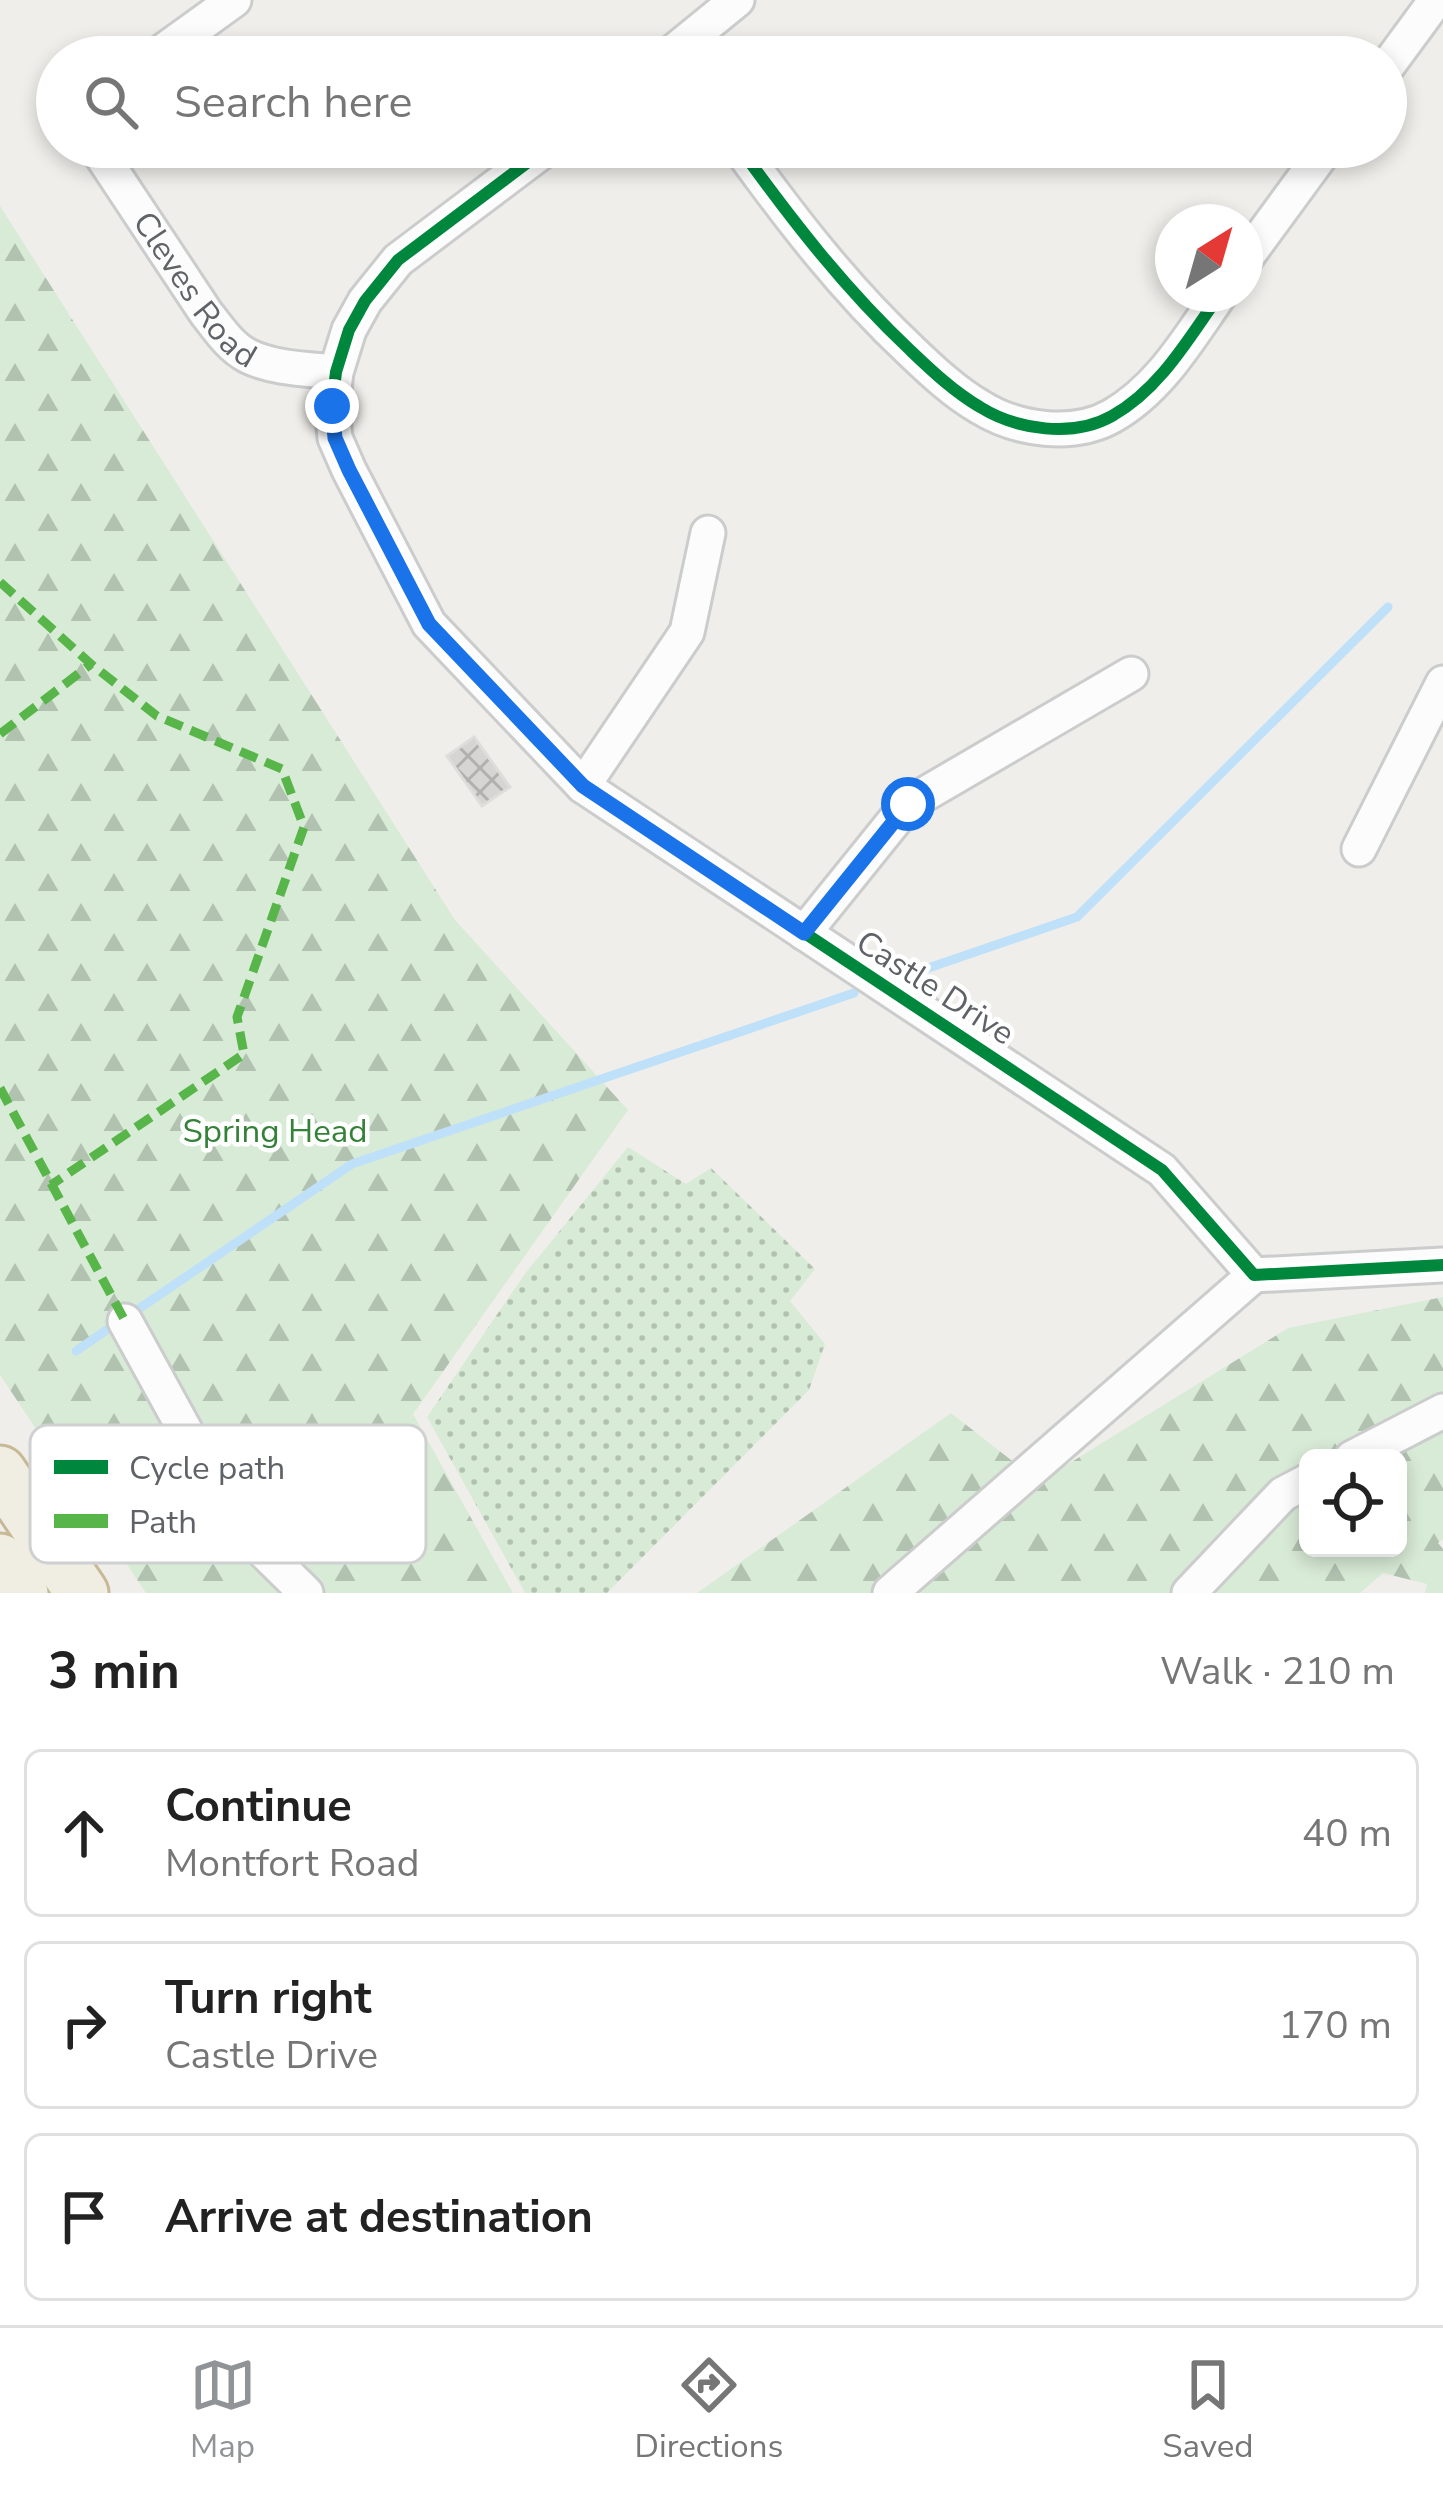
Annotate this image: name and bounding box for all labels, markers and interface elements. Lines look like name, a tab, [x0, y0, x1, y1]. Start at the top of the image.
search box	[36, 36, 1407, 168]
icon: search	[78, 69, 144, 135]
text: Search here	[174, 72, 413, 133]
street label: Cleves Road	[122, 203, 265, 379]
north arrow	[1155, 204, 1263, 312]
route end	[305, 379, 359, 433]
route start	[881, 777, 935, 831]
street label: Castle Drive	[847, 920, 1023, 1056]
park label: Spring Head	[183, 1109, 367, 1154]
legend	[30, 1425, 426, 1563]
text: Cycle path	[129, 1446, 285, 1491]
map controls	[1299, 1449, 1407, 1557]
button: locate	[1299, 1449, 1407, 1557]
text: Path	[129, 1500, 197, 1545]
text: 3 min	[48, 1636, 180, 1706]
text: Walk · 210 m	[1160, 1645, 1395, 1698]
text: Continue	[165, 1776, 352, 1837]
icon: ahead	[51, 1800, 117, 1866]
text: 40 m	[1302, 1807, 1392, 1860]
text: Montfort Road	[165, 1837, 419, 1890]
text: Turn right	[165, 1968, 372, 2029]
icon: right	[51, 1992, 117, 2058]
text: 170 m	[1278, 1999, 1392, 2052]
text: Castle Drive	[165, 2029, 378, 2082]
icon: arrive	[51, 2184, 117, 2250]
text: Arrive at destination	[165, 2187, 593, 2248]
tab: Map	[190, 2352, 256, 2469]
tab: Directions	[635, 2352, 783, 2469]
tab: Saved	[1162, 2352, 1253, 2469]

